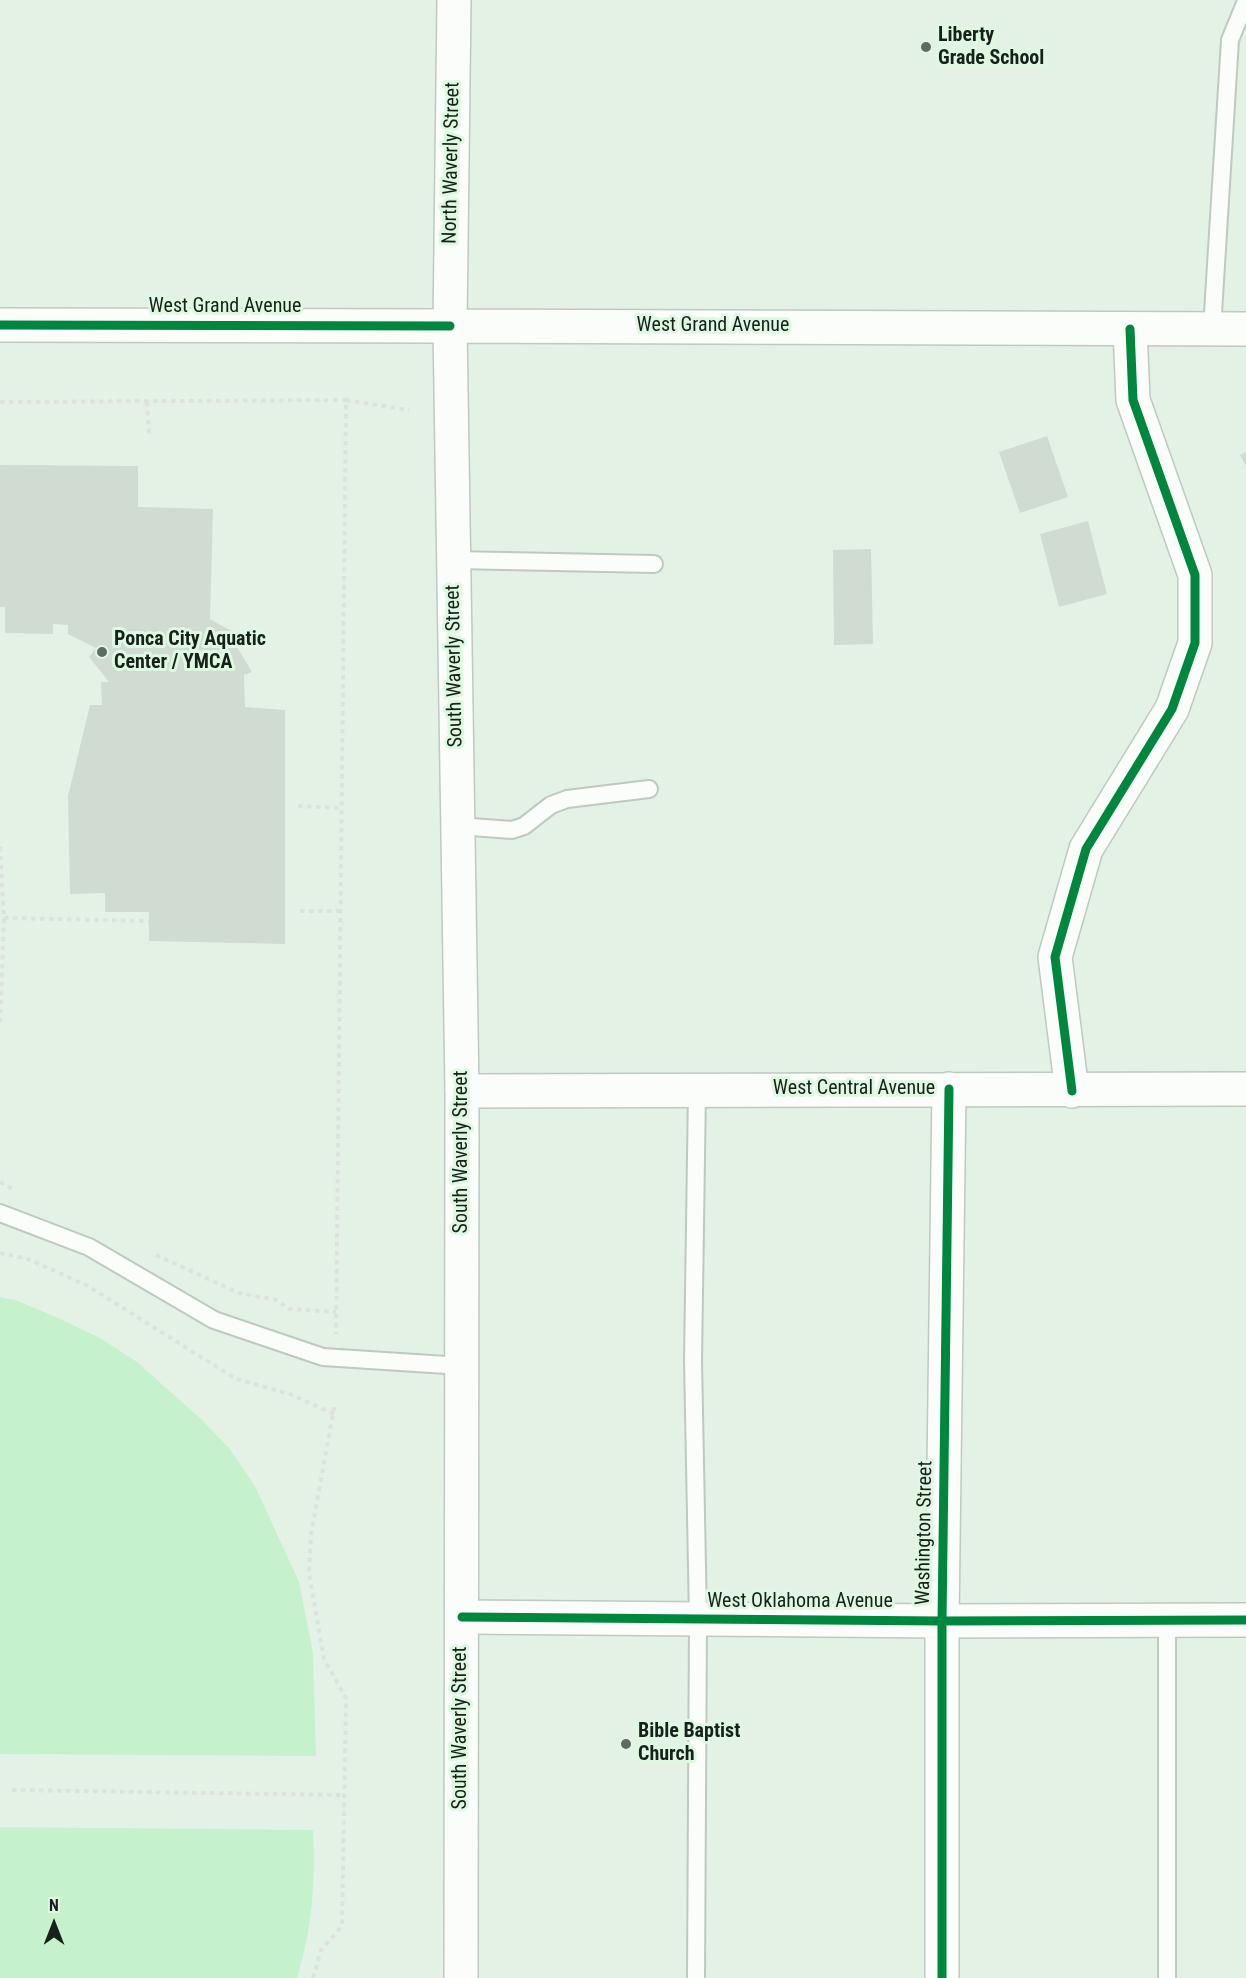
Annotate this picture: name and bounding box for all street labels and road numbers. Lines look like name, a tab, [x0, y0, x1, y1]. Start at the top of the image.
street label: North Waverly Street	[439, 82, 465, 244]
street label: West Grand Avenue	[149, 295, 301, 319]
street label: West Grand Avenue	[637, 314, 789, 338]
street label: South Waverly Street	[442, 584, 468, 748]
street label: South Waverly Street	[450, 1071, 474, 1233]
street label: West Central Avenue	[773, 1077, 935, 1101]
street label: Washington Street	[912, 1461, 938, 1605]
street label: West Oklahoma Avenue	[707, 1590, 893, 1614]
street label: South Waverly Street	[449, 1647, 473, 1809]

